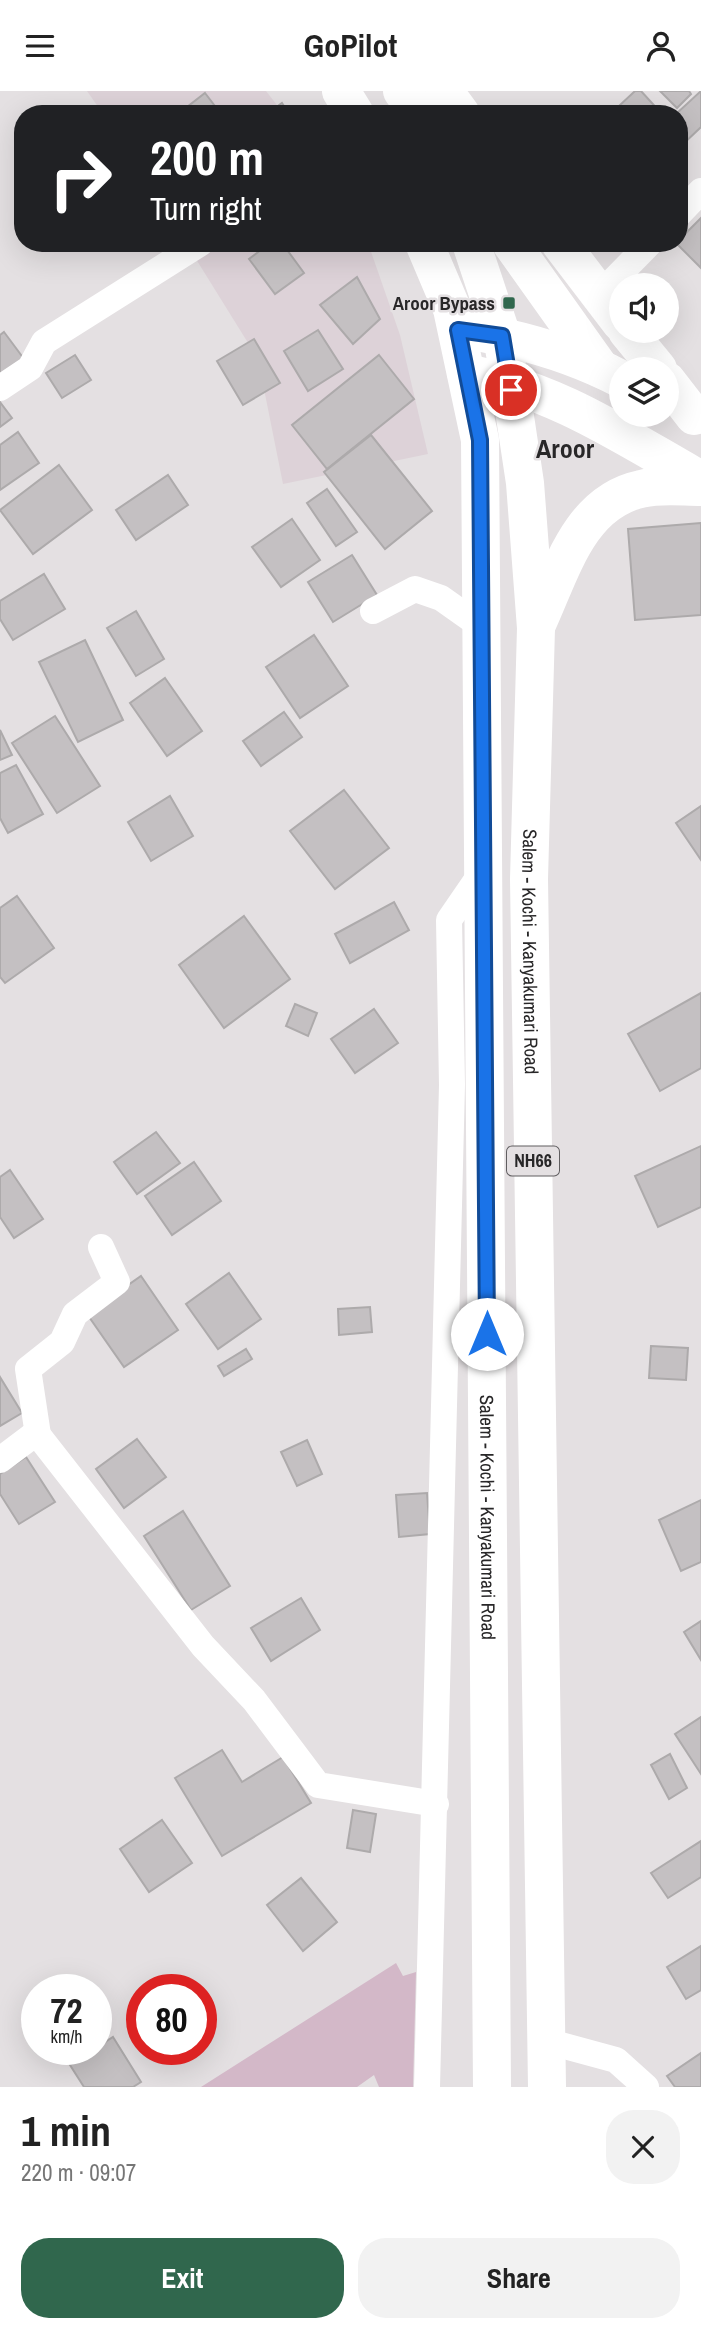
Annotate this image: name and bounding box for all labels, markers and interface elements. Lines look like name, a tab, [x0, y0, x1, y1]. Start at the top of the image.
text: GoPilot	[304, 24, 397, 67]
icon: menu	[21, 27, 59, 65]
icon: person	[642, 27, 680, 65]
text: 200 m	[150, 124, 264, 190]
icon: right	[35, 133, 126, 224]
text: Turn right	[150, 187, 262, 230]
map controls	[609, 273, 679, 427]
button: sound	[609, 273, 679, 343]
place label: Aroor Bypass	[393, 290, 495, 316]
marker: Aroor Bypass	[501, 295, 517, 311]
button: layers	[609, 357, 679, 427]
pin	[481, 360, 541, 420]
icon: arrive	[492, 371, 530, 409]
district label: Aroor	[536, 431, 595, 466]
street label: Salem - Kochi - Kanyakumari Road	[516, 829, 545, 1074]
road number: NH66	[507, 1147, 559, 1175]
position arrow	[450, 1297, 524, 1371]
street label: Salem - Kochi - Kanyakumari Road	[474, 1395, 502, 1640]
speed limit sign: 80	[126, 1974, 217, 2065]
text: 72	[51, 1987, 82, 2034]
text: km/h	[51, 2024, 83, 2049]
text: 1 min	[21, 2103, 111, 2159]
button: close	[606, 2110, 680, 2184]
text: 220 m · 09:07	[21, 2157, 136, 2188]
button: Exit	[21, 2238, 344, 2318]
button: Share	[358, 2238, 680, 2318]

